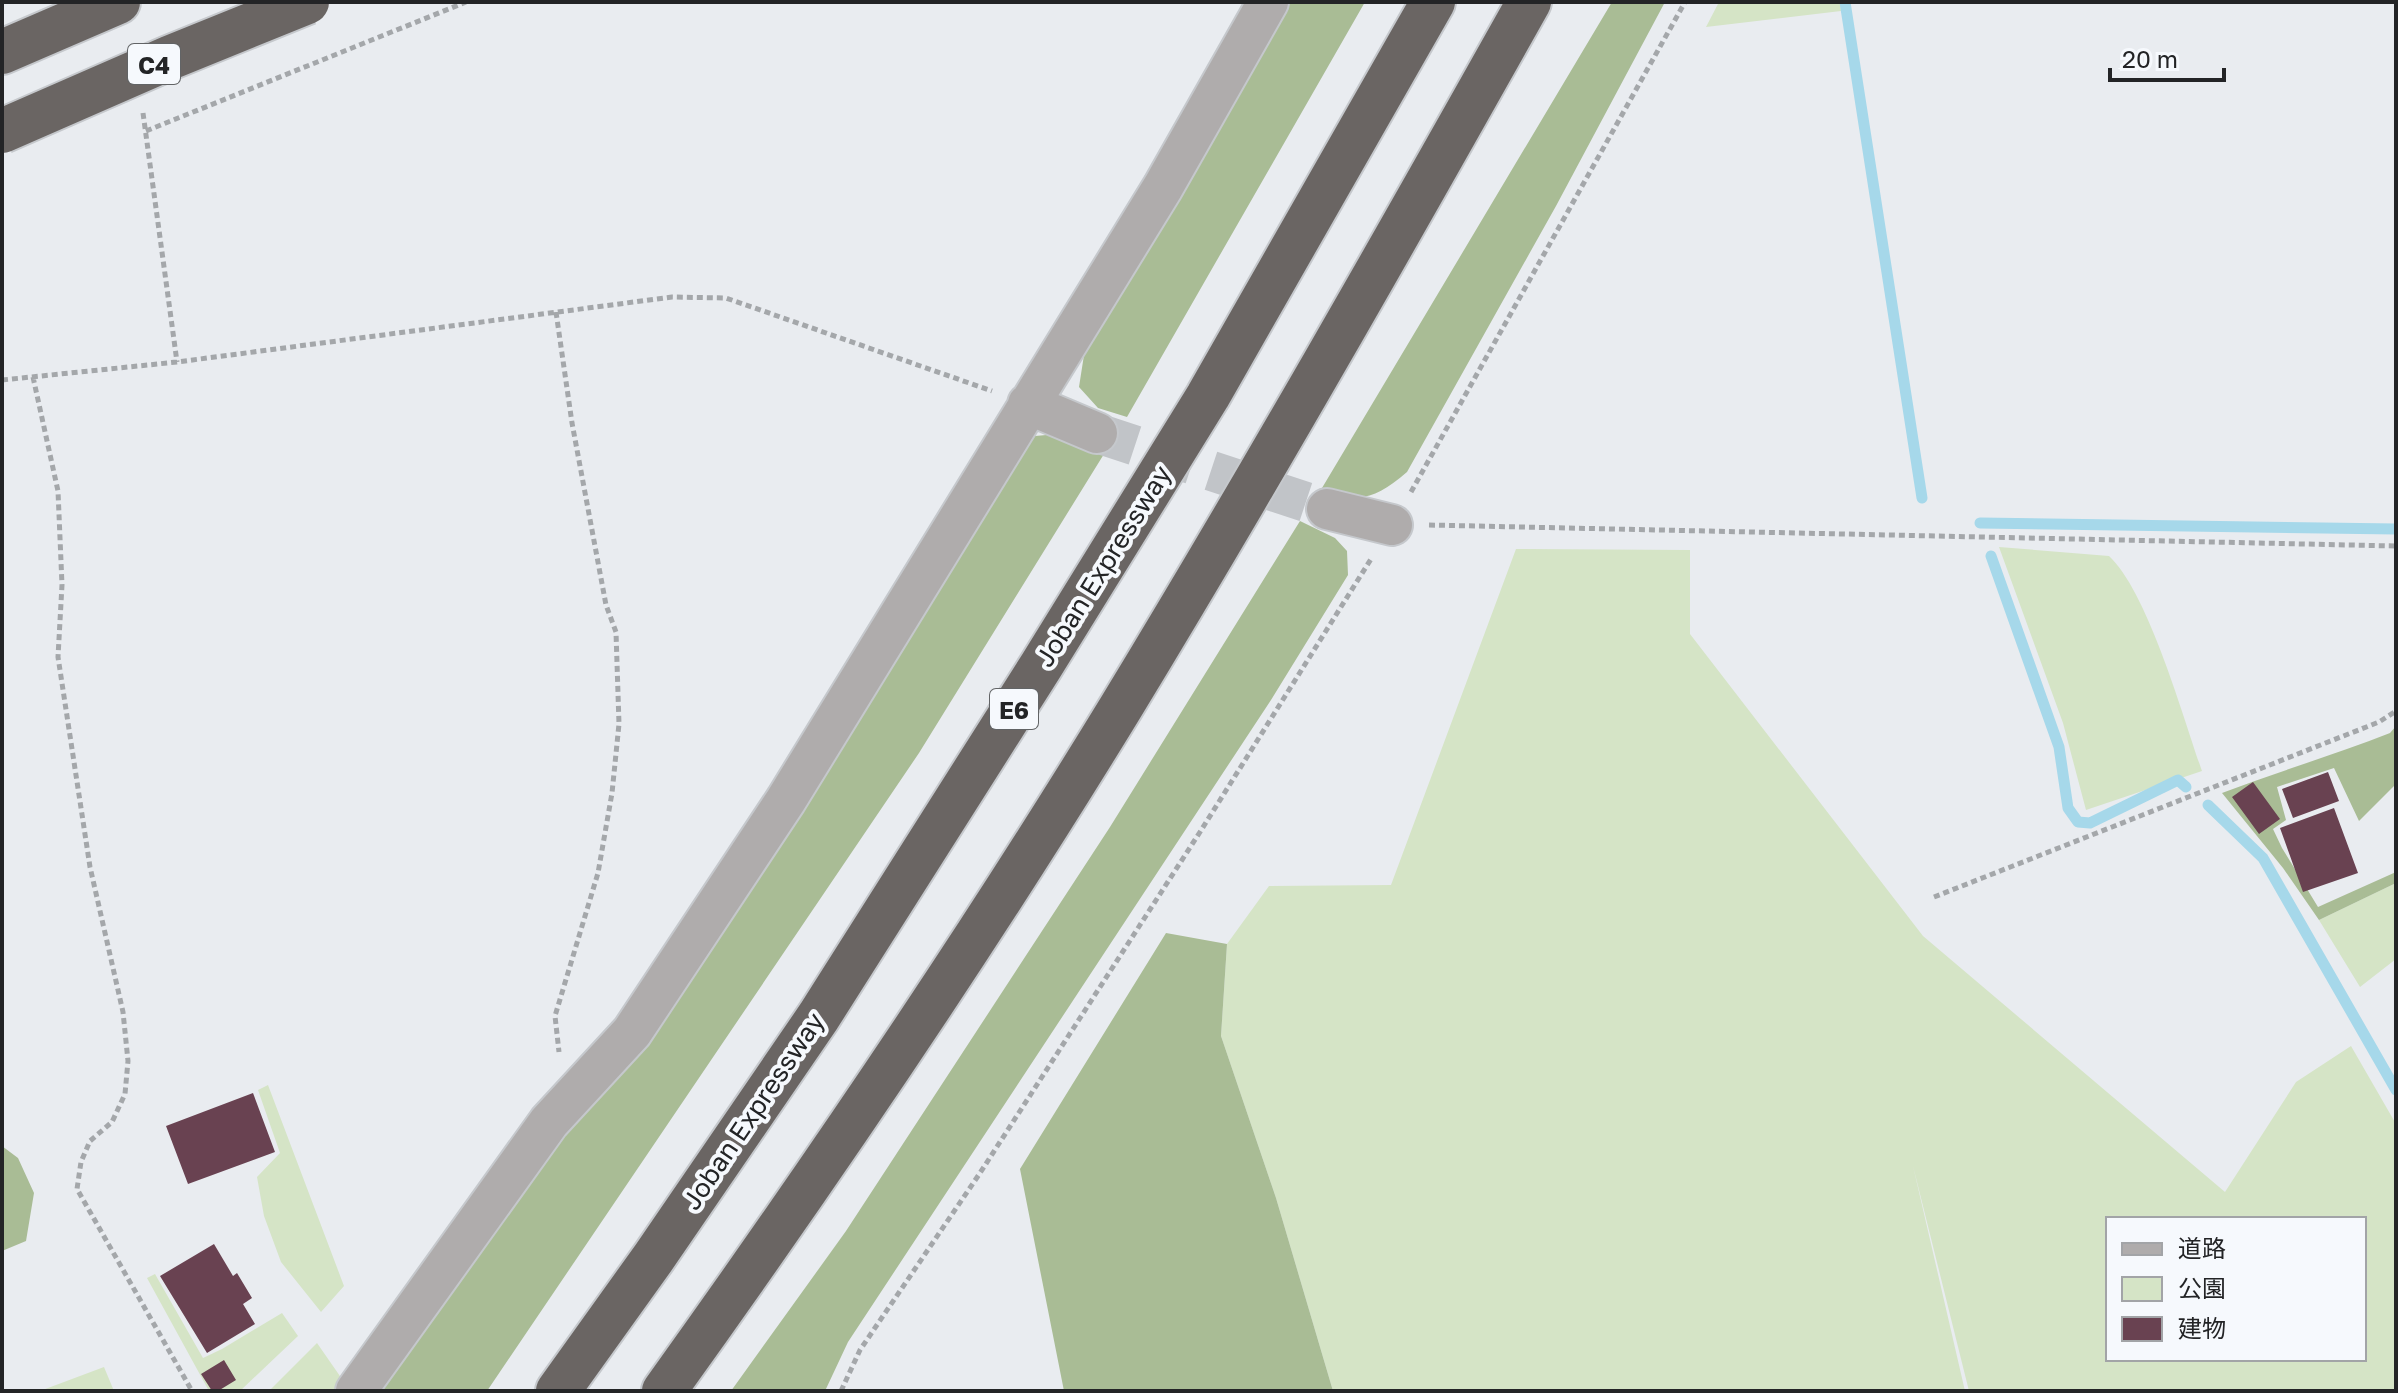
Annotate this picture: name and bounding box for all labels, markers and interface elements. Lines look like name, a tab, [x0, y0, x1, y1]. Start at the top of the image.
scale bar	[2110, 32, 2224, 82]
road number: C4	[128, 44, 180, 84]
text: 20 m	[2122, 44, 2178, 73]
street label: Joban Expressway	[1029, 459, 1178, 672]
road number: E6	[990, 689, 1038, 729]
street label: Joban Expressway	[676, 1006, 831, 1215]
legend	[2106, 1217, 2366, 1361]
text: 道路	[2178, 1233, 2226, 1262]
text: 公園	[2178, 1273, 2226, 1302]
text: 建物	[2178, 1313, 2226, 1342]

